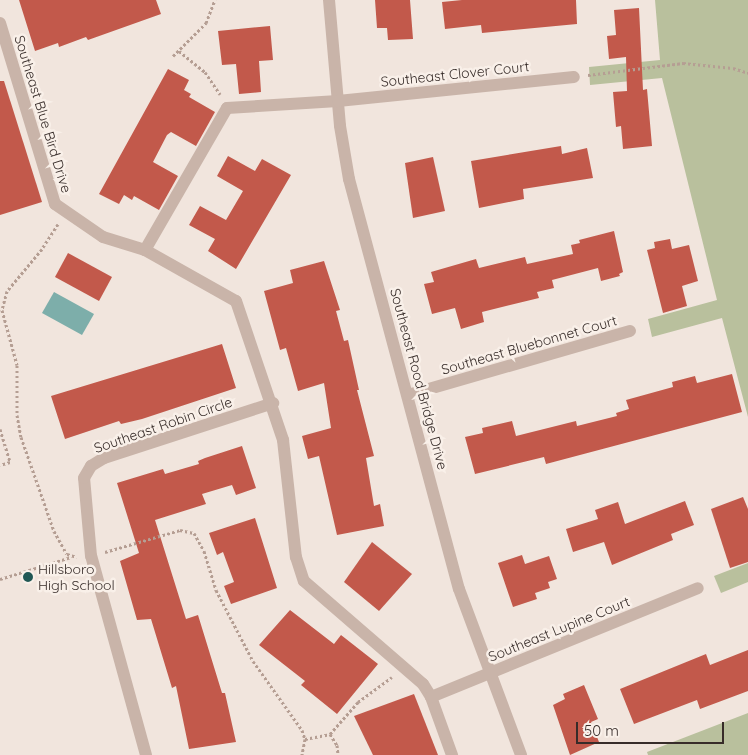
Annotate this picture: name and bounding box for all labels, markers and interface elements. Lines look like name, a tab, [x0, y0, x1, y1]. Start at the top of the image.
street label: Southeast Blue Bird Drive	[11, 33, 75, 195]
street label: Southeast Clover Court	[380, 58, 530, 90]
street label: Southeast Rood Bridge Drive	[387, 287, 451, 471]
street label: Southeast Bluebonnet Court	[439, 312, 619, 378]
street label: Southeast Robin Circle	[92, 393, 234, 457]
place label: Hillsboro High School	[38, 561, 115, 594]
marker: Hillsboro High School	[22, 571, 34, 583]
street label: Southeast Lupine Court	[486, 593, 632, 665]
scale bar	[578, 712, 726, 744]
text: 50 m	[584, 721, 619, 740]

